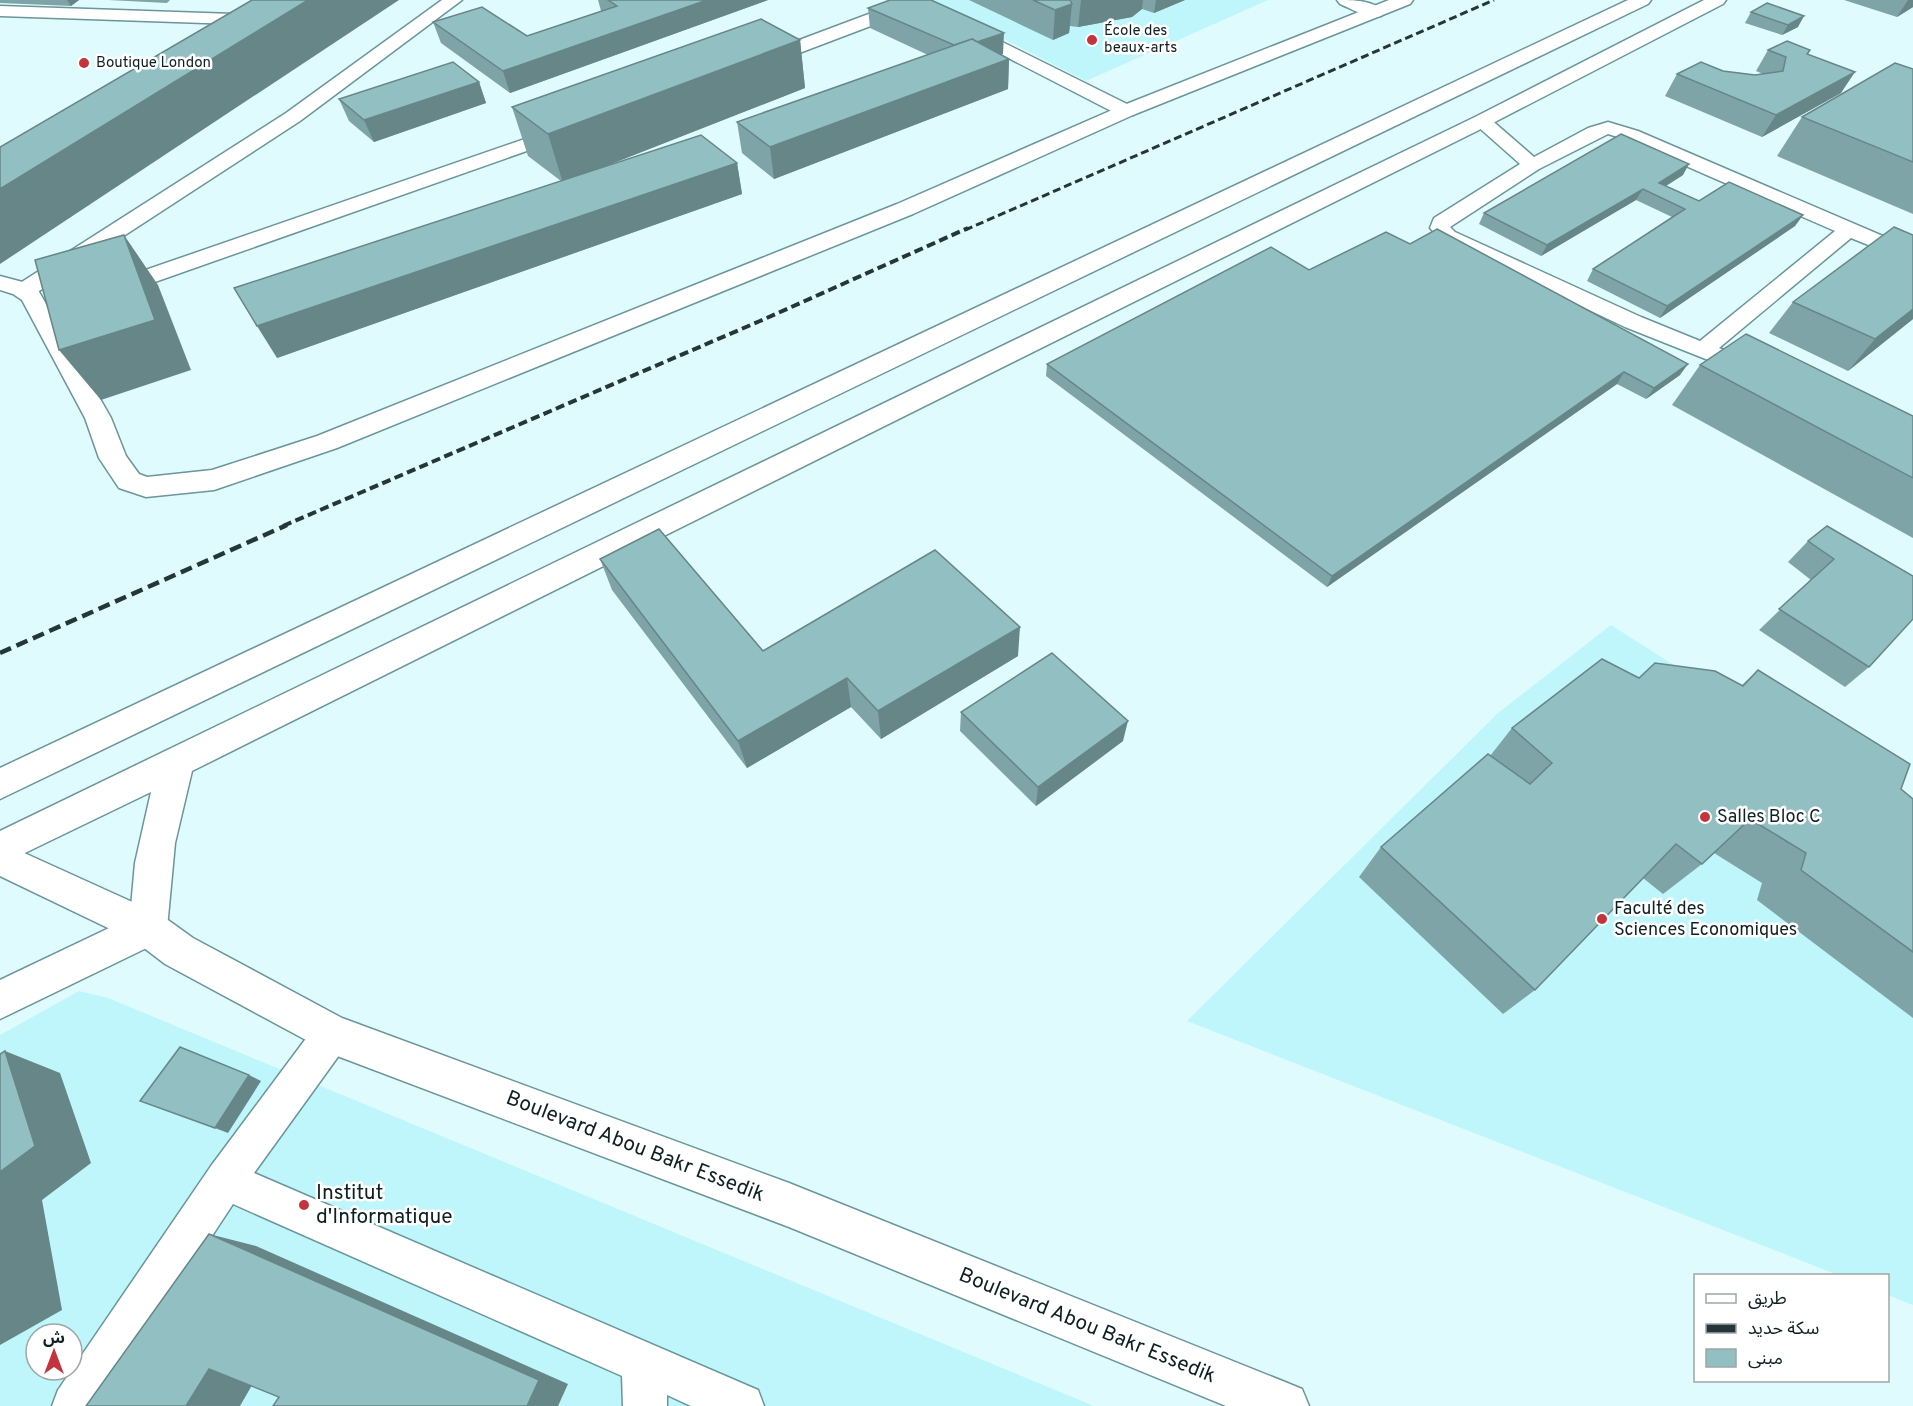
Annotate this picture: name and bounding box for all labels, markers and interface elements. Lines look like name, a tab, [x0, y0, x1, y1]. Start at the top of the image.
place label: École des beaux-arts	[1104, 21, 1177, 58]
marker: École des beaux-arts	[1085, 33, 1099, 47]
place label: Boutique London	[96, 54, 211, 73]
marker: Boutique London	[77, 56, 91, 70]
place label: Salles Bloc C	[1717, 806, 1821, 829]
marker: Salles Bloc C	[1698, 810, 1712, 824]
place label: Faculté des Sciences Economiques	[1614, 898, 1797, 942]
marker: Faculté des Sciences Economiques	[1595, 912, 1609, 926]
street label: Boulevard Abou Bakr Essedik	[502, 1085, 768, 1209]
place label: Institut d'Informatique	[316, 1180, 453, 1231]
marker: Institut d'Informatique	[297, 1198, 311, 1212]
street label: Boulevard Abou Bakr Essedik	[954, 1262, 1220, 1390]
legend	[1694, 1274, 1889, 1382]
text: طريق	[1748, 1288, 1787, 1311]
text: سكة حديد	[1748, 1318, 1819, 1341]
north arrow	[24, 1322, 84, 1382]
text: ش	[43, 1329, 65, 1349]
text: مبنى	[1748, 1348, 1783, 1371]

